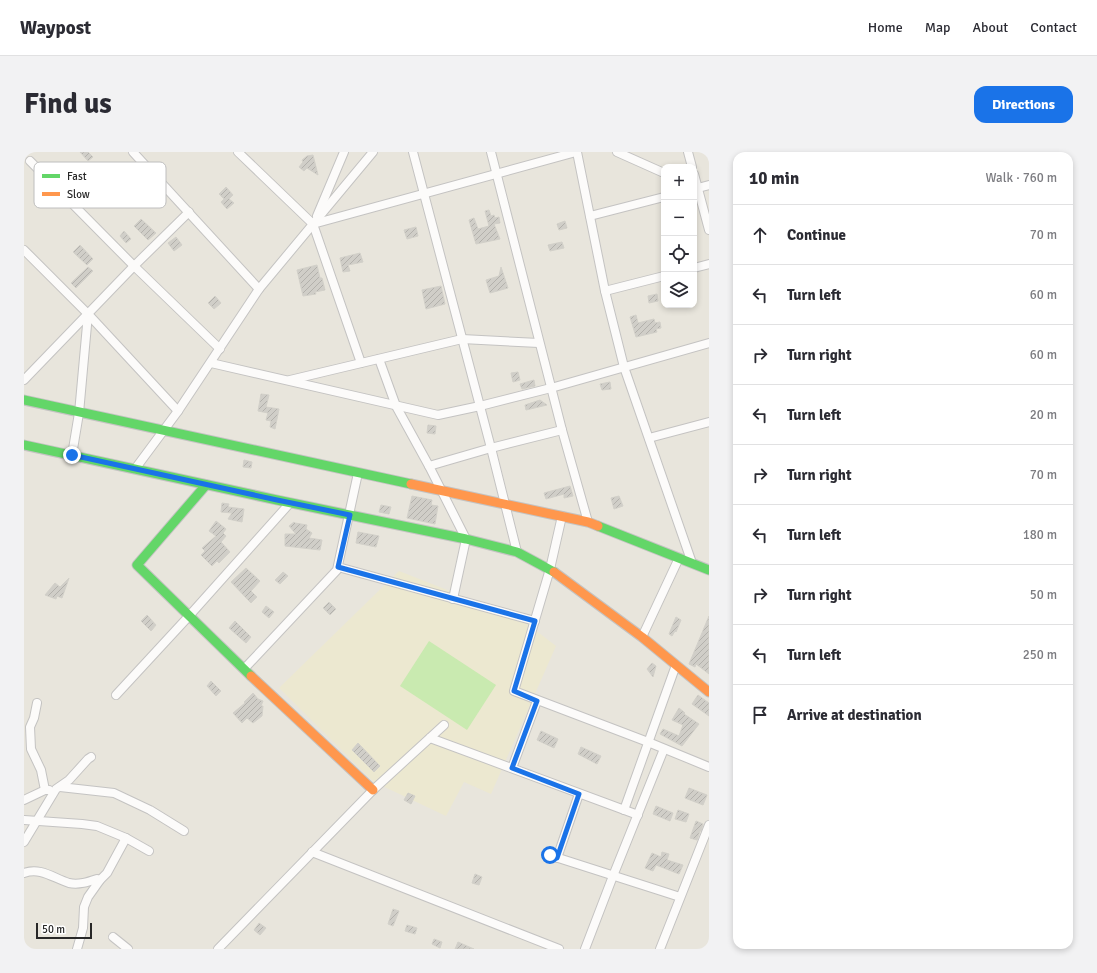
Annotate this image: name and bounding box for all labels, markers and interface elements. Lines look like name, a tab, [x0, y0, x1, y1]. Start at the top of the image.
text: Waypost	[20, 16, 91, 40]
text: Home	[868, 19, 903, 36]
text: Map	[925, 19, 950, 36]
text: About	[972, 19, 1008, 36]
text: Contact	[1030, 19, 1077, 36]
button: Directions	[974, 86, 1073, 123]
text: Find us	[24, 87, 112, 121]
legend	[34, 162, 166, 208]
map controls	[661, 164, 697, 308]
button: +	[661, 164, 697, 200]
text: 10 min	[749, 168, 799, 189]
text: Fast	[67, 170, 87, 183]
text: Walk · 760 m	[986, 170, 1057, 186]
text: Slow	[67, 188, 90, 201]
button: −	[661, 200, 697, 236]
icon: ahead	[749, 224, 771, 246]
text: Continue	[787, 226, 846, 244]
text: 70 m	[1030, 227, 1057, 243]
button: locate	[661, 236, 697, 272]
button: layers	[661, 272, 697, 308]
icon: left	[749, 284, 771, 306]
text: Turn left	[787, 286, 841, 304]
text: 60 m	[1030, 287, 1057, 303]
icon: right	[749, 344, 771, 366]
text: Turn right	[787, 346, 852, 364]
text: 60 m	[1030, 347, 1057, 363]
icon: left	[749, 404, 771, 426]
text: Turn left	[787, 406, 841, 424]
text: 20 m	[1030, 407, 1057, 423]
route end	[63, 446, 81, 464]
icon: right	[749, 464, 771, 486]
text: Turn right	[787, 466, 852, 484]
text: 70 m	[1030, 467, 1057, 483]
icon: left	[749, 524, 771, 546]
text: Turn left	[787, 526, 841, 544]
text: 180 m	[1023, 527, 1057, 543]
icon: right	[749, 584, 771, 606]
text: Turn right	[787, 586, 852, 604]
text: 50 m	[1030, 587, 1057, 603]
icon: left	[749, 644, 771, 666]
text: Turn left	[787, 646, 841, 664]
text: 250 m	[1023, 647, 1057, 663]
icon: arrive	[749, 704, 771, 726]
text: Arrive at destination	[787, 706, 922, 724]
route start	[541, 846, 559, 864]
scale bar	[36, 921, 92, 940]
text: 50 m	[42, 923, 65, 936]

